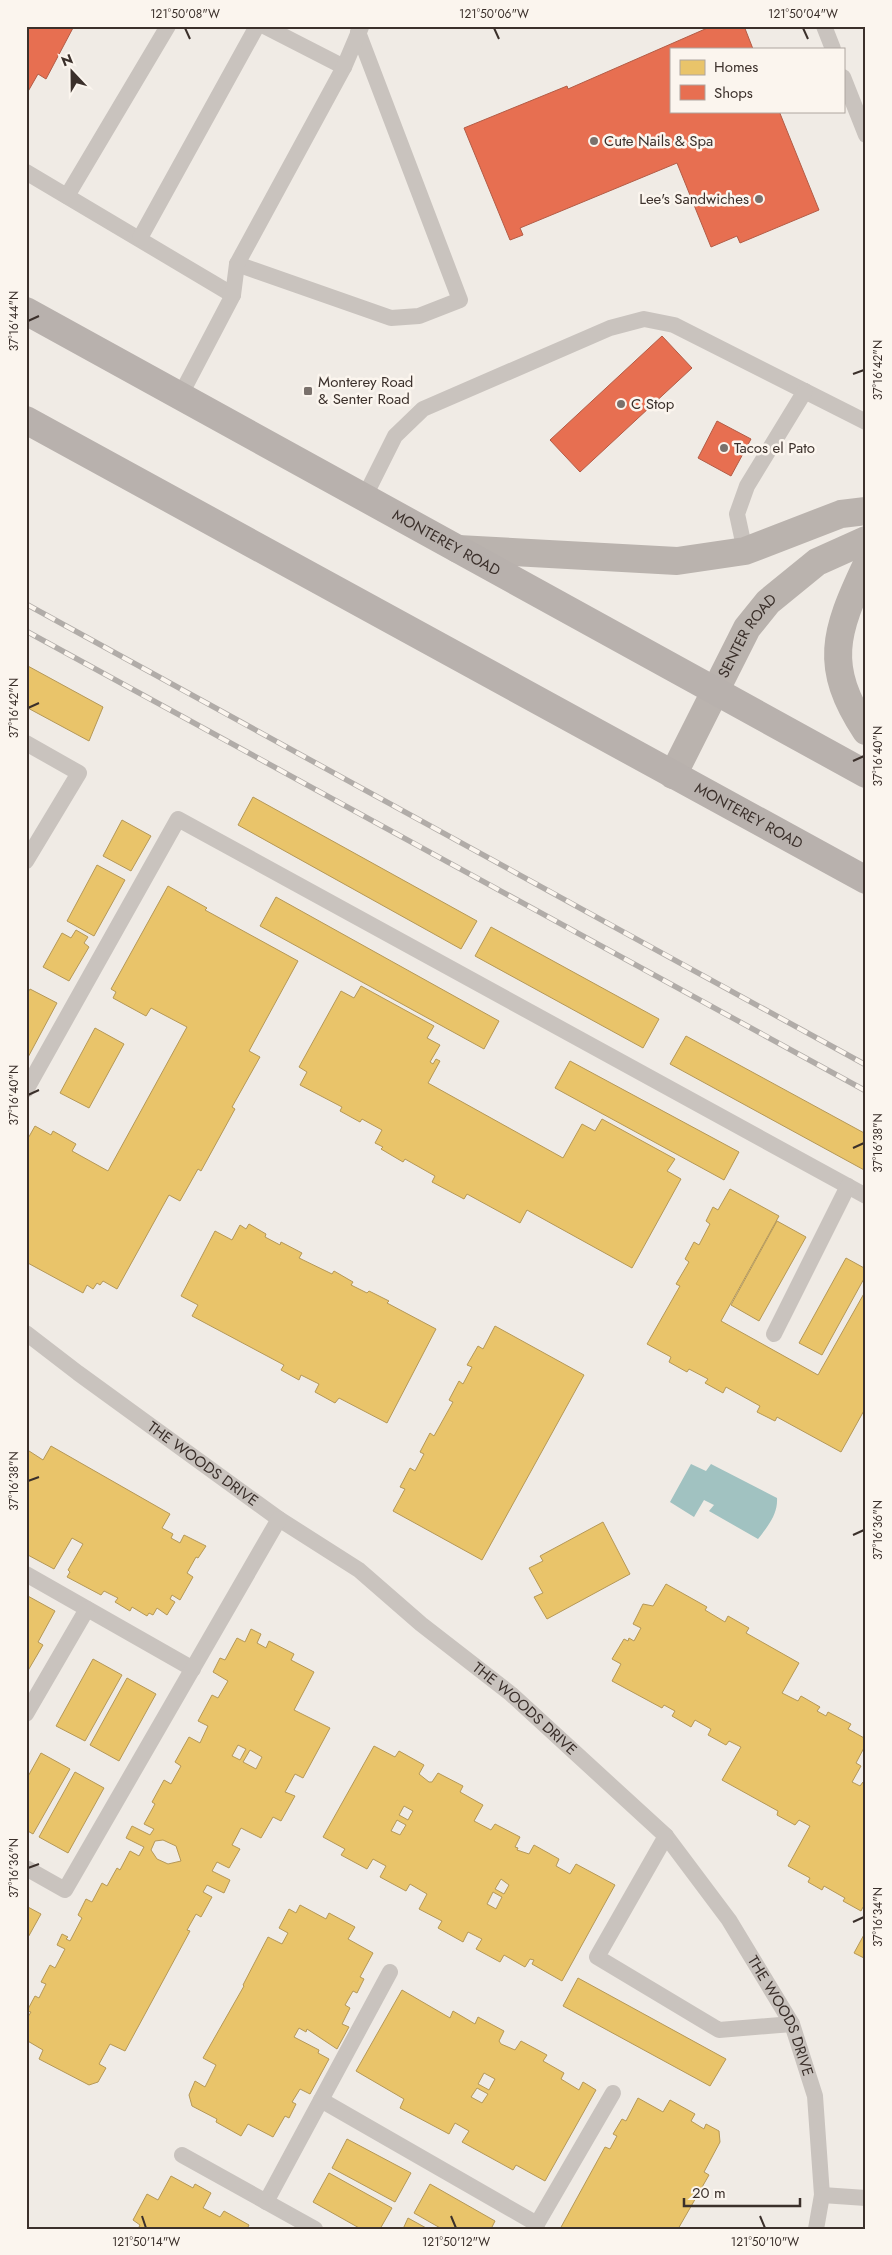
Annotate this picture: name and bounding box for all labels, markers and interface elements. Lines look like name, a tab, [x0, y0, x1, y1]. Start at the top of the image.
text: 121°50'08"W	[150, 5, 220, 23]
text: 121°50'06"W	[459, 5, 529, 23]
text: 121°50'04"W	[768, 5, 838, 23]
north arrow	[48, 48, 98, 98]
legend	[670, 48, 844, 112]
text: N	[58, 49, 76, 71]
text: Homes	[714, 56, 758, 78]
text: Shops	[714, 82, 753, 104]
place label: Cute Nails & Spa	[604, 130, 713, 152]
marker: Cute Nails & Spa	[588, 135, 600, 147]
place label: Lee's Sandwiches	[639, 188, 749, 210]
marker: Lee's Sandwiches	[753, 193, 765, 205]
text: 37°16'44"N	[5, 291, 23, 351]
text: 37°16'42"N	[869, 340, 887, 400]
place label: Monterey Road & Senter Road	[318, 371, 413, 410]
marker: Monterey Road & Senter Road	[302, 385, 314, 397]
place label: C Stop	[631, 393, 675, 415]
marker: C Stop	[615, 398, 627, 410]
place label: Tacos el Pato	[734, 437, 815, 459]
marker: Tacos el Pato	[718, 442, 730, 454]
street label: MONTEREY ROAD	[388, 504, 504, 581]
street label: SENTER ROAD	[713, 588, 781, 682]
text: 37°16'42"N	[5, 678, 23, 738]
text: 37°16'40"N	[869, 726, 887, 786]
street label: MONTEREY ROAD	[691, 777, 807, 854]
text: 37°16'40"N	[5, 1065, 23, 1125]
text: 37°16'38"N	[869, 1113, 887, 1173]
street label: THE WOODS DRIVE	[143, 1416, 263, 1512]
text: 37°16'38"N	[5, 1451, 23, 1511]
text: 37°16'36"N	[869, 1500, 887, 1560]
street label: THE WOODS DRIVE	[468, 1657, 582, 1760]
text: 37°16'36"N	[5, 1838, 23, 1898]
text: 37°16'34"N	[869, 1887, 887, 1947]
street label: THE WOODS DRIVE	[742, 1952, 819, 2079]
scale bar	[684, 2175, 801, 2207]
text: 20 m	[692, 2182, 726, 2204]
text: 121°50'14"W	[112, 2233, 180, 2251]
text: 121°50'12"W	[422, 2233, 490, 2251]
text: 121°50'10"W	[731, 2233, 799, 2251]

